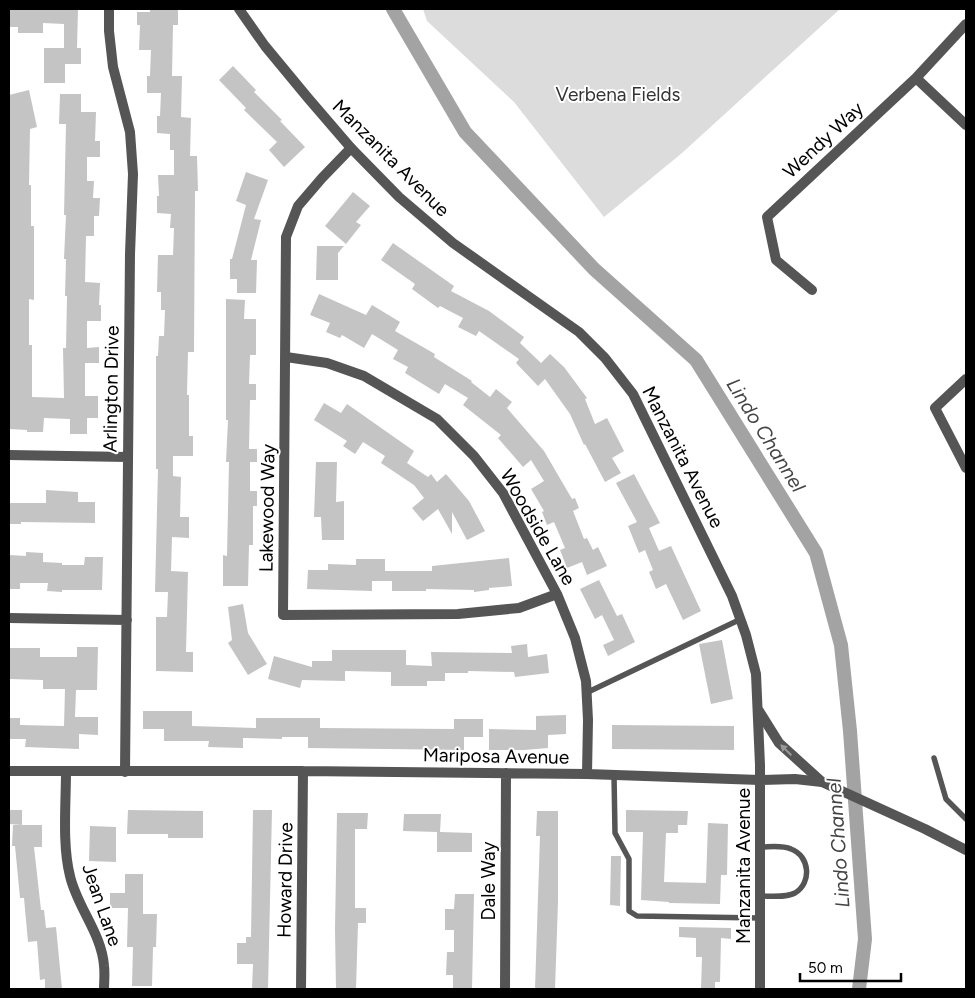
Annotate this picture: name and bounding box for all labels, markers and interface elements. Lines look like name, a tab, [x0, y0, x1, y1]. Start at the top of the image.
park label: Verbena Fields	[556, 83, 681, 106]
street label: Manzanita Avenue	[328, 95, 454, 221]
street label: Wendy Way	[778, 97, 868, 183]
street label: Arlington Drive	[98, 325, 124, 453]
water label: Lindo Channel	[721, 374, 811, 497]
street label: Manzanita Avenue	[637, 382, 729, 532]
street label: Lakewood Way	[254, 444, 280, 572]
street label: Woodside Lane	[495, 465, 581, 589]
street label: Mariposa Avenue	[423, 743, 569, 769]
one-way arrow	[780, 744, 792, 756]
water label: Lindo Channel	[821, 777, 854, 908]
street label: Manzanita Avenue	[732, 788, 755, 944]
street label: Howard Drive	[272, 822, 298, 938]
street label: Dale Way	[477, 841, 500, 921]
street label: Jean Lane	[77, 861, 127, 949]
scale bar	[800, 950, 901, 982]
text: 50 m	[808, 959, 843, 977]

